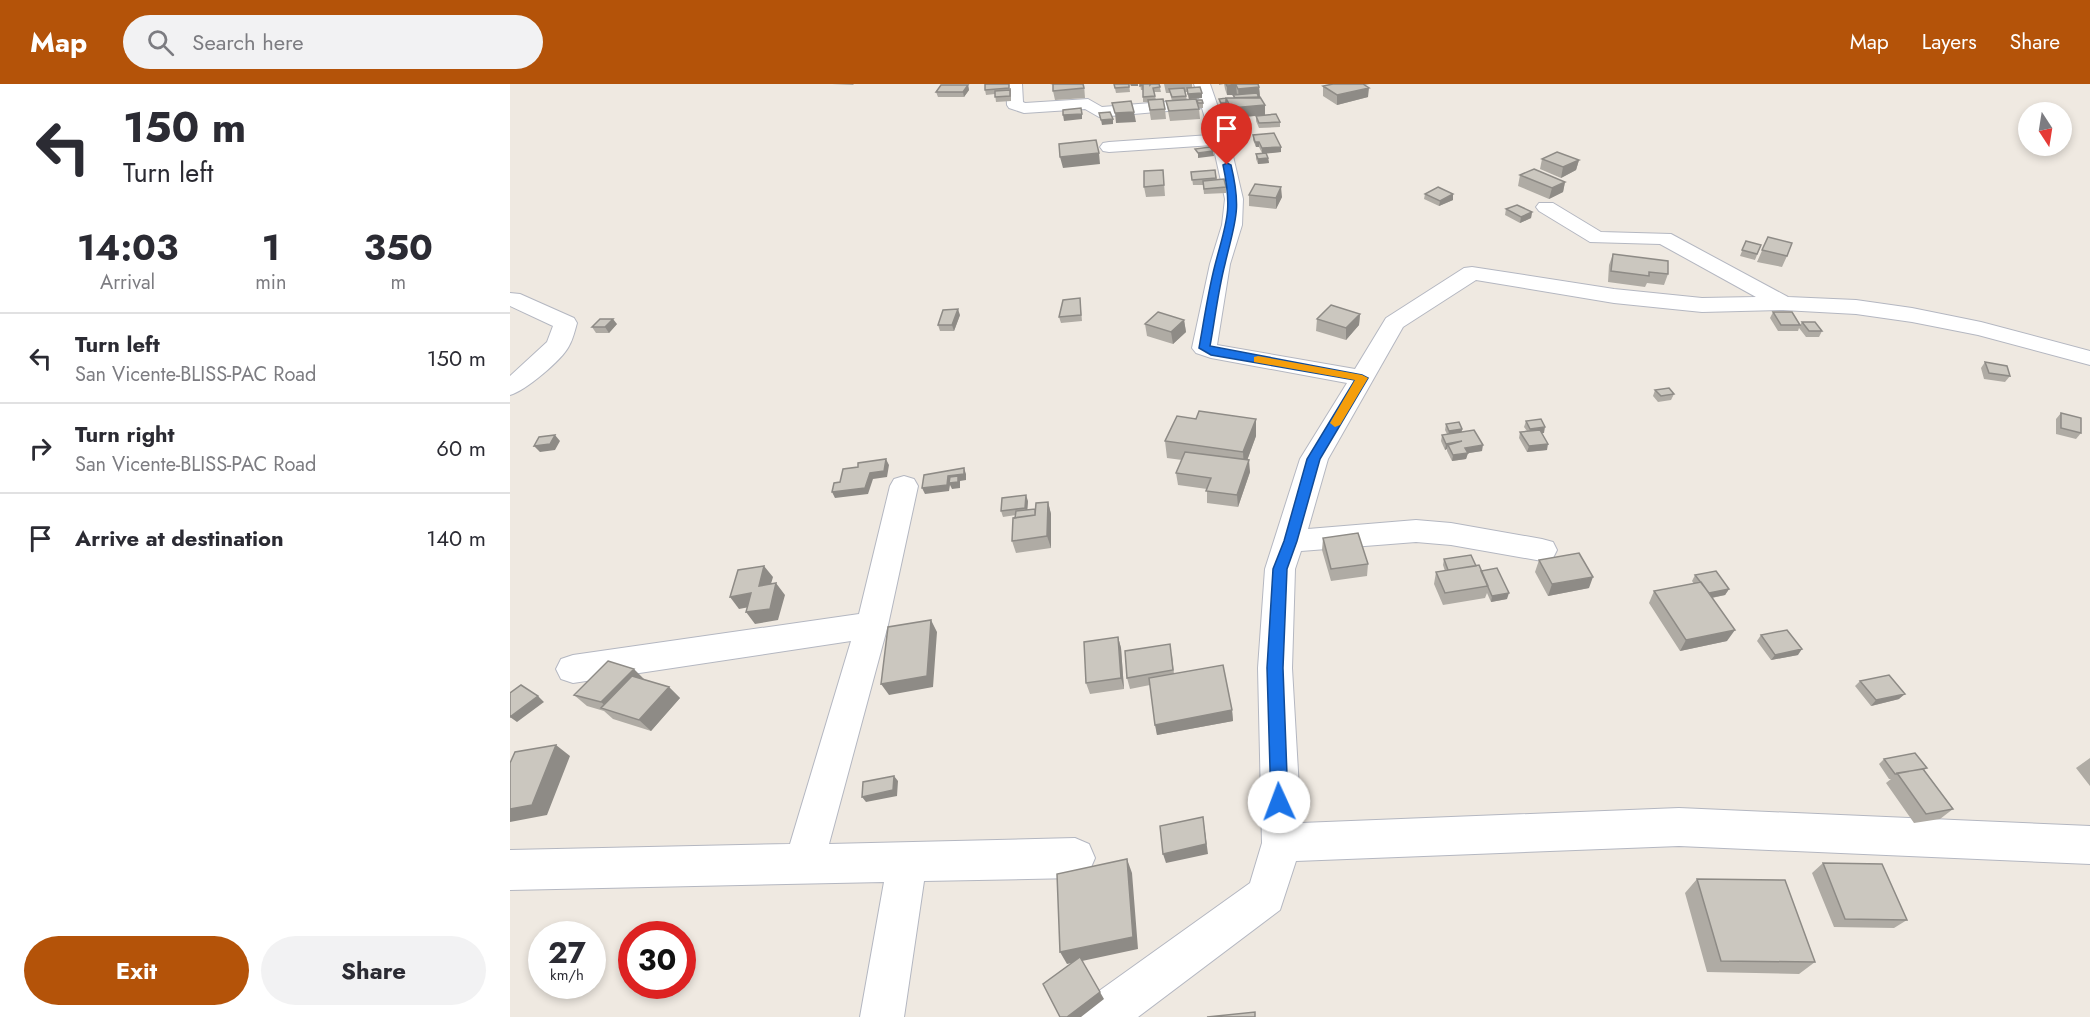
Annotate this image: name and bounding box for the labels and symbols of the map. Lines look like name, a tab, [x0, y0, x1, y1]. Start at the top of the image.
north arrow	[2018, 102, 2072, 156]
pin	[1201, 103, 1252, 165]
position arrow	[1247, 770, 1311, 834]
speed limit sign: 30	[618, 921, 696, 999]

